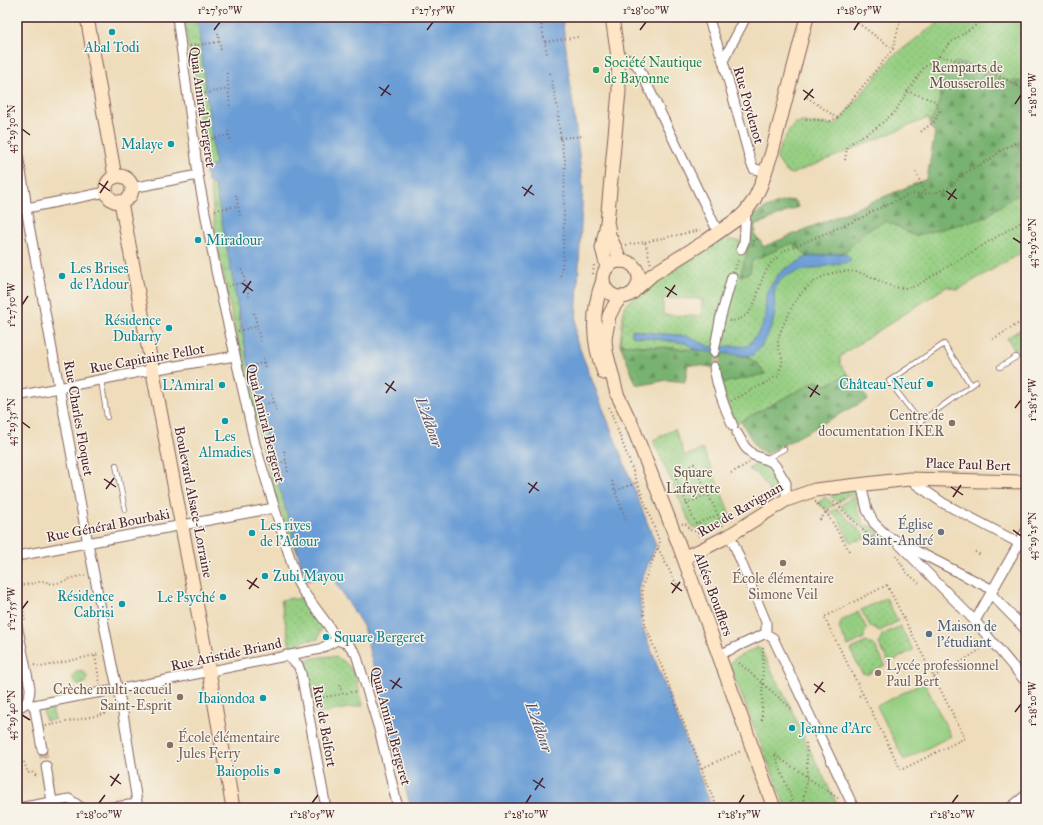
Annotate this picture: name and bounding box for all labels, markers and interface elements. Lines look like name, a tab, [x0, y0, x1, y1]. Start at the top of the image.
text: 1°27'50"W	[198, 5, 243, 17]
text: 1°27'55"W	[411, 5, 455, 17]
text: 1°28'00"W	[623, 5, 670, 17]
text: 1°28'05"W	[837, 5, 882, 17]
marker: Abal Todi	[107, 27, 117, 37]
place label: Abal Todi	[83, 39, 140, 56]
street label: Quai Amiral Bergeret	[186, 46, 219, 169]
place label: Société Nautique de Bayonne	[604, 54, 702, 87]
park label: Remparts de Mousserolles	[929, 59, 1005, 92]
street label: Rue Poydenot	[729, 64, 768, 146]
marker: Société Nautique de Bayonne	[591, 65, 601, 75]
text: 1°28'10"W	[1027, 72, 1039, 117]
text: 43°29'30"N	[6, 104, 18, 153]
place label: Malaye	[121, 136, 163, 153]
marker: Malaye	[166, 139, 176, 149]
text: 43°29'20"N	[1027, 218, 1039, 268]
place label: Miradour	[206, 232, 263, 249]
marker: Miradour	[193, 235, 203, 245]
place label: Les Brises de l'Adour	[70, 260, 130, 293]
marker: Les Brises de l'Adour	[57, 271, 67, 281]
text: 1°27'50"W	[6, 282, 18, 327]
place label: Résidence Dubarry	[104, 312, 161, 345]
marker: Résidence Dubarry	[164, 323, 174, 333]
street label: Rue Capitaine Pellot	[88, 340, 206, 377]
street label: Rue Charles Floquet	[59, 359, 97, 477]
street label: Quai Amiral Bergeret	[243, 362, 289, 484]
place label: Château-Neuf	[839, 376, 924, 393]
place label: L'Amiral	[162, 377, 214, 394]
text: 1°28'15"W	[1027, 378, 1039, 421]
marker: Château-Neuf	[925, 379, 935, 389]
marker: L'Amiral	[217, 380, 227, 390]
water label: L'Adour	[411, 393, 447, 450]
text: 43°29'35"N	[6, 398, 18, 446]
place label: Centre de documentation IKER	[818, 407, 945, 440]
marker: Les Almadies	[220, 416, 230, 426]
marker: Centre de documentation IKER	[947, 418, 957, 428]
street label: Boulevard Alsace-Lorraine	[170, 425, 217, 579]
place label: Les Almadies	[198, 428, 251, 461]
street label: Place Paul Bert	[925, 455, 1011, 474]
park label: Square Lafayette	[666, 464, 721, 497]
street label: Rue de Ravignan	[695, 478, 786, 541]
street label: Rue Général Bourbaki	[45, 505, 172, 546]
text: 43°29'25"N	[1027, 511, 1039, 560]
place label: Église Saint-André	[862, 514, 933, 549]
place label: Les rives de l'Adour	[260, 517, 320, 550]
marker: Église Saint-André	[936, 527, 946, 537]
marker: Les rives de l'Adour	[247, 528, 257, 538]
street label: Allées Boufflers	[690, 549, 737, 638]
marker: École élémentaire Simone Veil	[778, 558, 788, 568]
place label: Zubi Mayou	[273, 568, 345, 585]
place label: École élémentaire Simone Veil	[732, 568, 834, 603]
marker: Zubi Mayou	[260, 571, 270, 581]
text: 1°27'55"W	[6, 587, 18, 631]
place label: Résidence Cabrisi	[57, 588, 114, 621]
place label: Le Psyché	[157, 589, 215, 606]
marker: Le Psyché	[218, 592, 228, 602]
marker: Résidence Cabrisi	[117, 599, 127, 609]
place label: Maison de l'étudiant	[937, 618, 997, 651]
place label: Square Bergeret	[334, 629, 425, 647]
marker: Maison de l'étudiant	[924, 629, 934, 639]
marker: Square Bergeret	[321, 632, 331, 642]
street label: Rue Aristide Briand	[169, 634, 283, 675]
place label: Lycée professionnel Paul Bert	[886, 657, 999, 690]
street label: Quai Amiral Bergeret	[367, 665, 414, 787]
marker: Lycée professionnel Paul Bert	[873, 668, 883, 678]
place label: Crèche multi-accueil Saint-Esprit	[53, 681, 172, 714]
text: 1°28'20"W	[1027, 681, 1039, 727]
street label: Rue de Belfort	[309, 684, 340, 768]
text: 43°29'40"N	[6, 689, 18, 740]
place label: Ibaiondoa	[198, 690, 255, 707]
marker: Crèche multi-accueil Saint-Esprit	[175, 692, 185, 702]
marker: Ibaiondoa	[258, 693, 268, 703]
water label: L'Adour	[521, 698, 557, 755]
place label: Jeanne d'Arc	[798, 720, 872, 738]
marker: Jeanne d'Arc	[787, 723, 797, 733]
place label: École élémentaire Jules Ferry	[176, 727, 280, 763]
marker: École élémentaire Jules Ferry	[165, 740, 175, 750]
place label: Baiopolis	[216, 763, 269, 780]
marker: Baiopolis	[272, 766, 282, 776]
text: 1°28'00"W	[76, 809, 123, 821]
text: 1°28'05"W	[290, 809, 335, 821]
text: 1°28'10"W	[504, 809, 549, 821]
text: 1°28'15"W	[718, 809, 761, 821]
text: 1°28'20"W	[929, 809, 975, 821]

